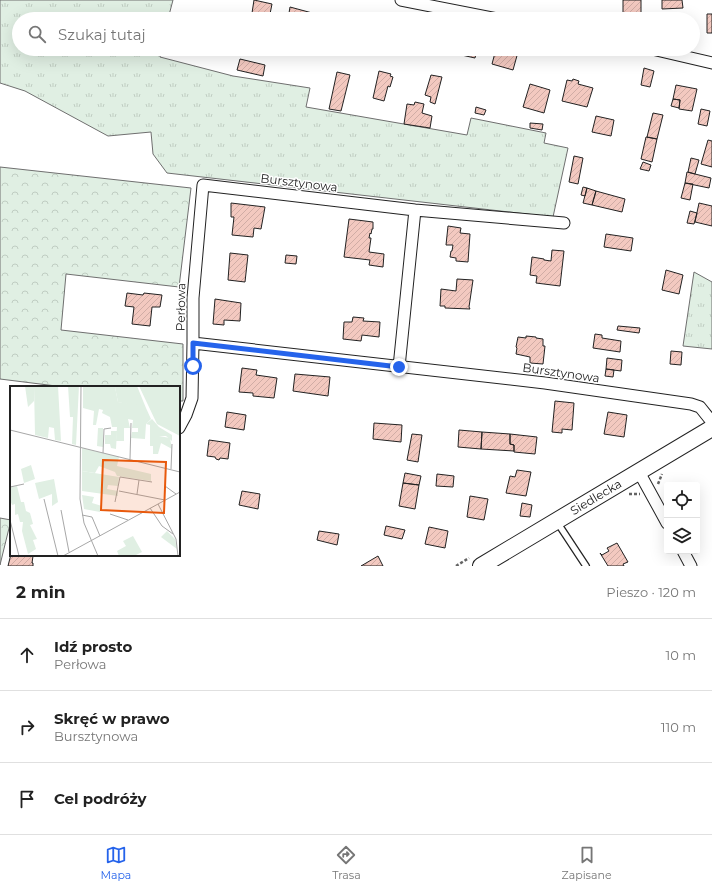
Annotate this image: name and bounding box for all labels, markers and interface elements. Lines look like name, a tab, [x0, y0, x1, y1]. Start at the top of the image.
search box	[12, 12, 700, 56]
icon: search	[26, 23, 48, 45]
text: Szukaj tutaj	[58, 25, 146, 44]
street label: Bursztynowa	[260, 170, 339, 195]
street label: Perłowa	[173, 283, 188, 331]
route start	[184, 357, 202, 375]
route end	[390, 358, 408, 376]
street label: Bursztynowa	[522, 360, 601, 385]
inset map	[10, 386, 180, 556]
street label: Siedlecka	[567, 476, 624, 518]
map controls	[664, 482, 700, 554]
button: locate	[664, 482, 700, 518]
button: layers	[664, 518, 700, 554]
text: 2 min	[16, 582, 66, 602]
text: Pieszo · 120 m	[606, 584, 696, 600]
text: Idź prosto	[54, 637, 132, 656]
icon: ahead	[16, 644, 38, 666]
text: 10 m	[666, 647, 696, 663]
text: Perłowa	[54, 656, 106, 672]
text: Skręć w prawo	[54, 709, 170, 728]
icon: right	[16, 716, 38, 738]
text: 110 m	[661, 719, 696, 735]
text: Bursztynowa	[54, 728, 138, 744]
icon: arrive	[16, 788, 38, 810]
text: Cel podróży	[54, 789, 146, 808]
tab: Mapa	[100, 844, 131, 882]
tab: Trasa	[332, 844, 361, 882]
tab: Zapisane	[562, 844, 612, 882]

